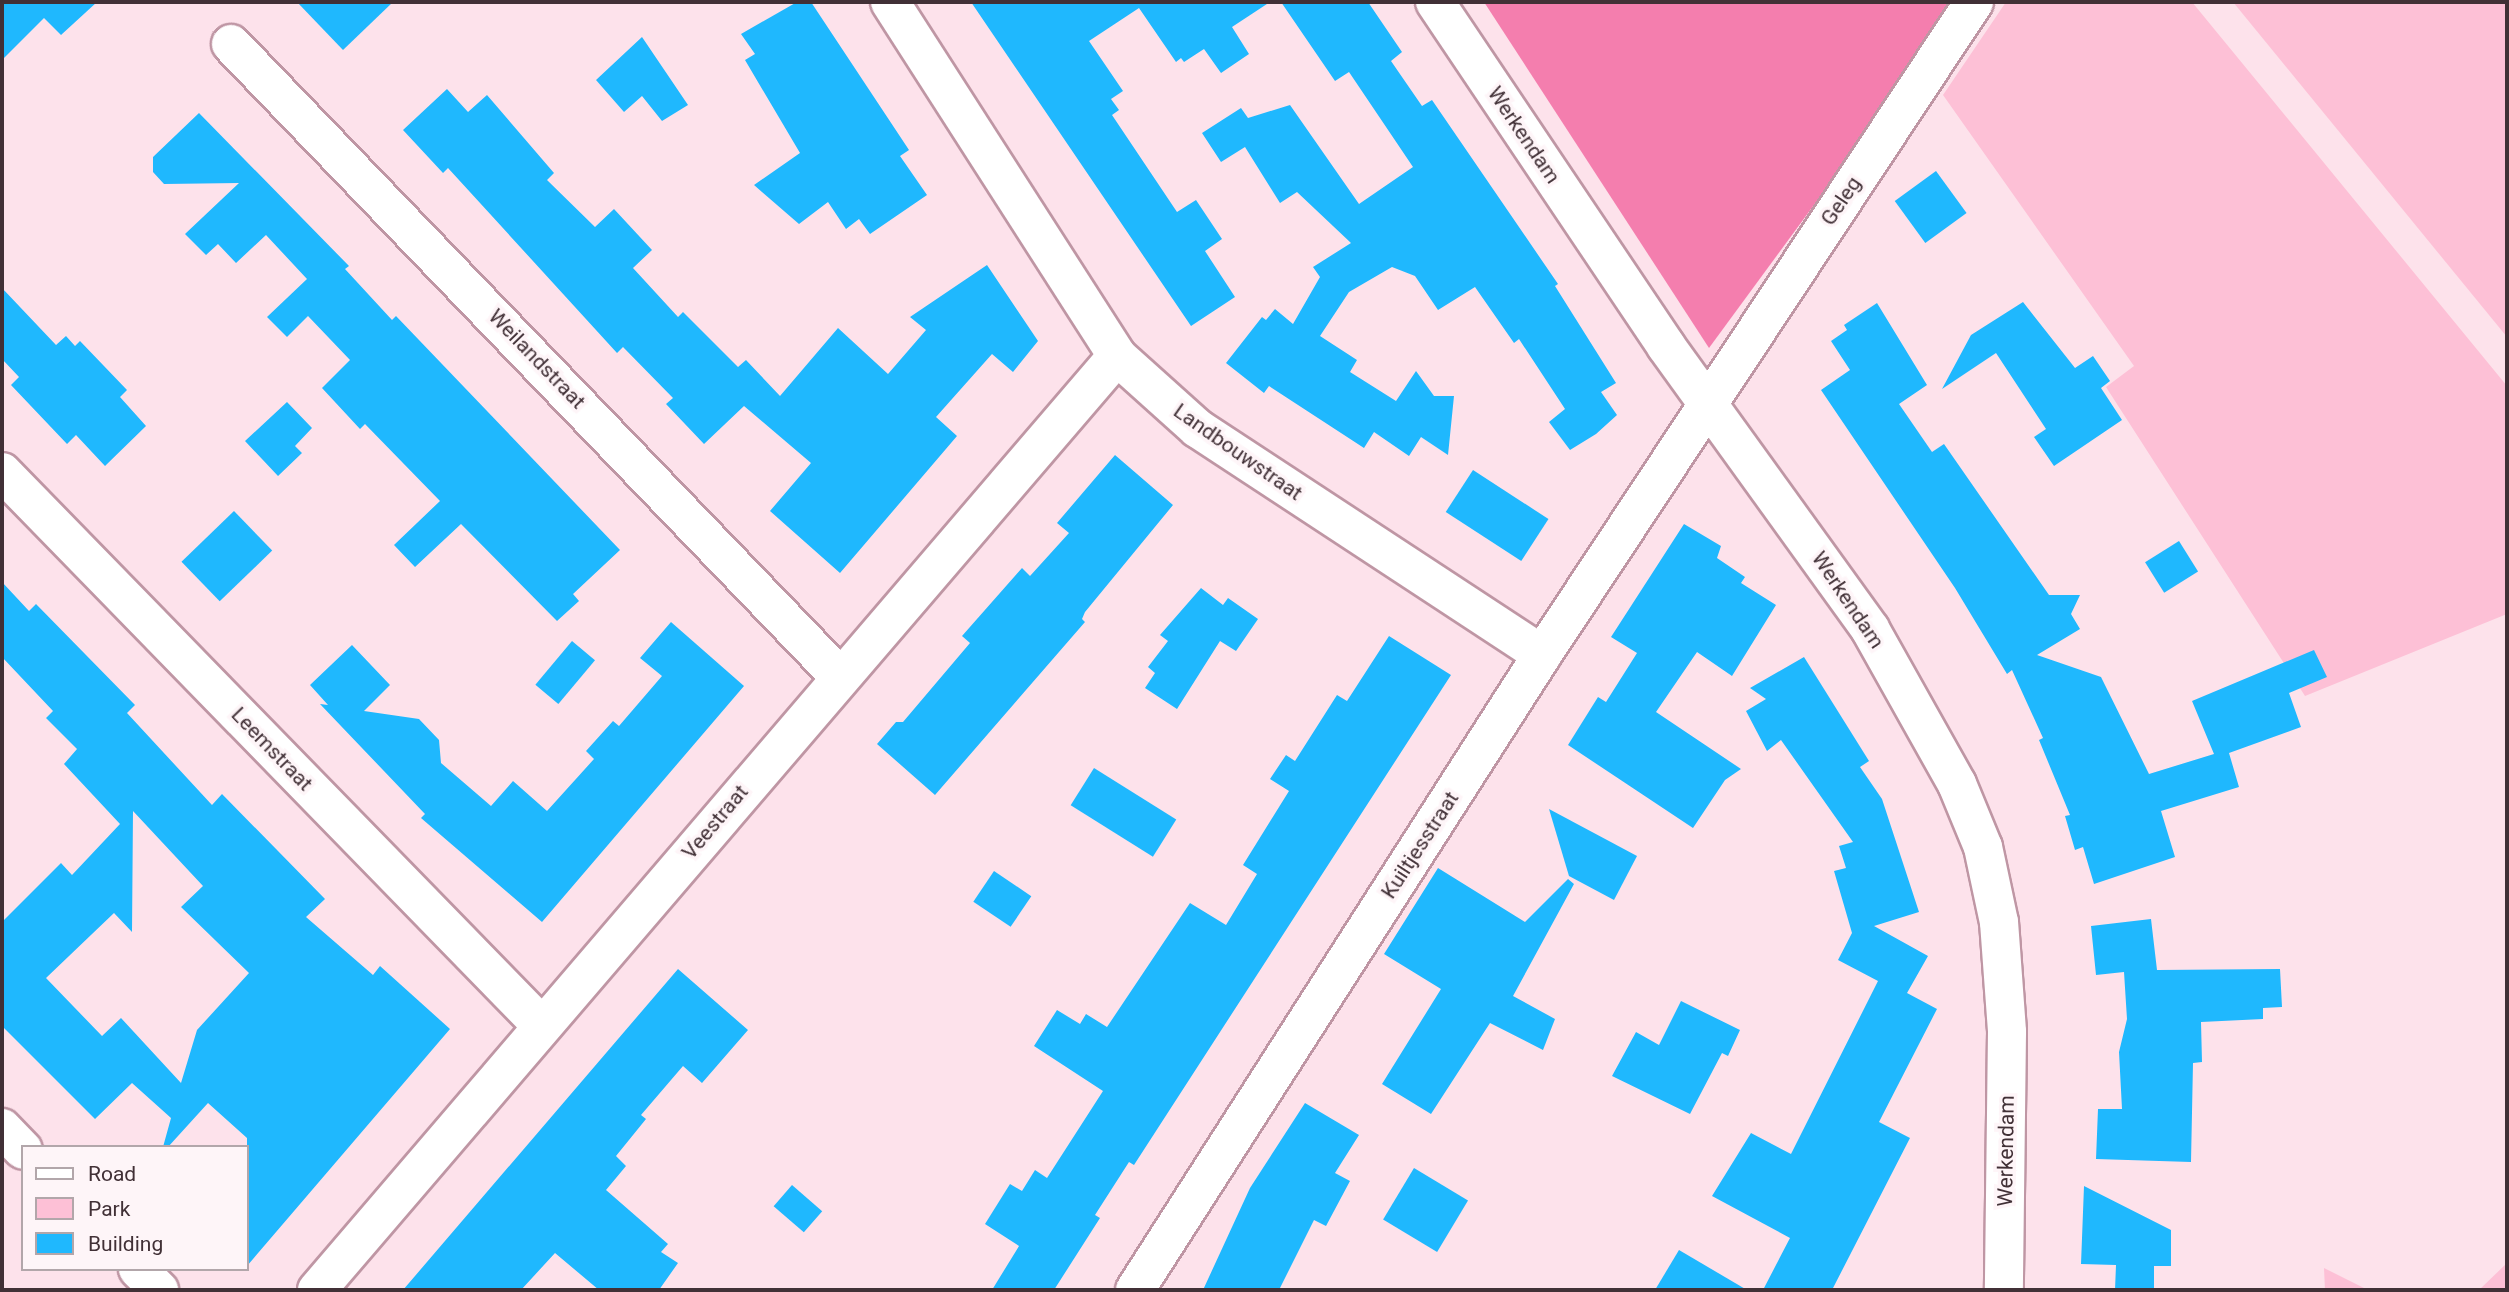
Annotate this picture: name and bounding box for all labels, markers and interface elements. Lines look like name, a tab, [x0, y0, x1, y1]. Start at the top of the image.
street label: Werkendam	[1482, 82, 1566, 188]
street label: Geleg	[1816, 172, 1866, 230]
street label: Weilandstraat	[483, 304, 591, 414]
street label: Landbouwstraat	[1169, 398, 1307, 506]
street label: Werkendam	[1806, 547, 1890, 653]
street label: Leemstraat	[226, 702, 318, 796]
street label: Veestraat	[677, 780, 753, 864]
street label: Kuiltjesstraat	[1376, 787, 1464, 903]
street label: Werkendam	[1992, 1095, 2020, 1207]
legend	[21, 1145, 248, 1271]
text: Road	[88, 1162, 136, 1186]
text: Park	[88, 1197, 130, 1221]
text: Building	[88, 1232, 163, 1256]

